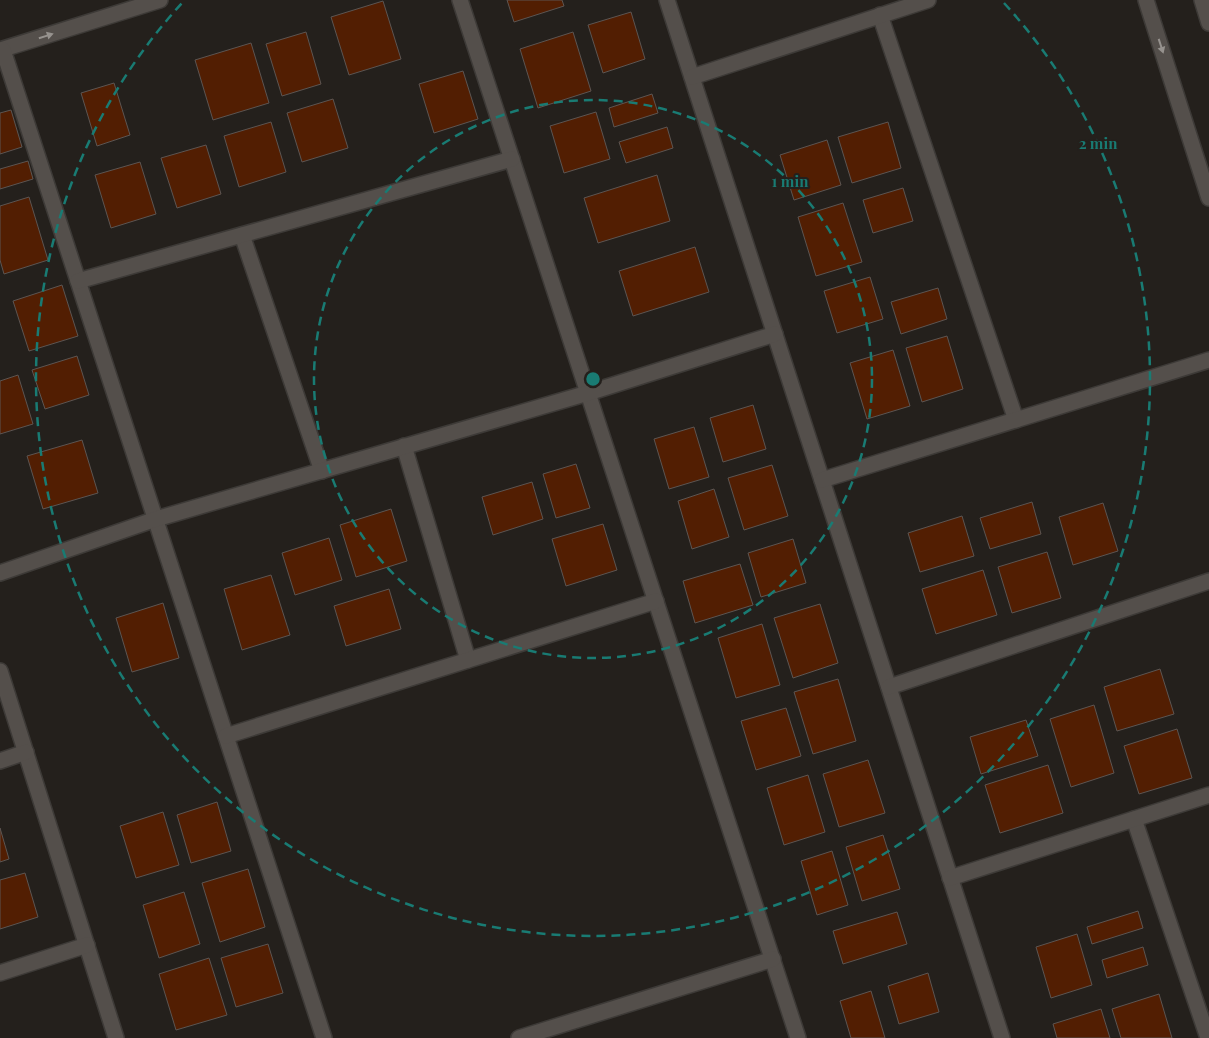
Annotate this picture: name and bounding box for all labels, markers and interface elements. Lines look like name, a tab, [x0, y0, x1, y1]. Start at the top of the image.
one-way arrow	[39, 31, 54, 39]
one-way arrow	[1157, 39, 1165, 54]
text: 2 min	[1079, 133, 1118, 153]
text: 1 min	[772, 171, 809, 191]
centre of rings	[584, 370, 602, 388]

